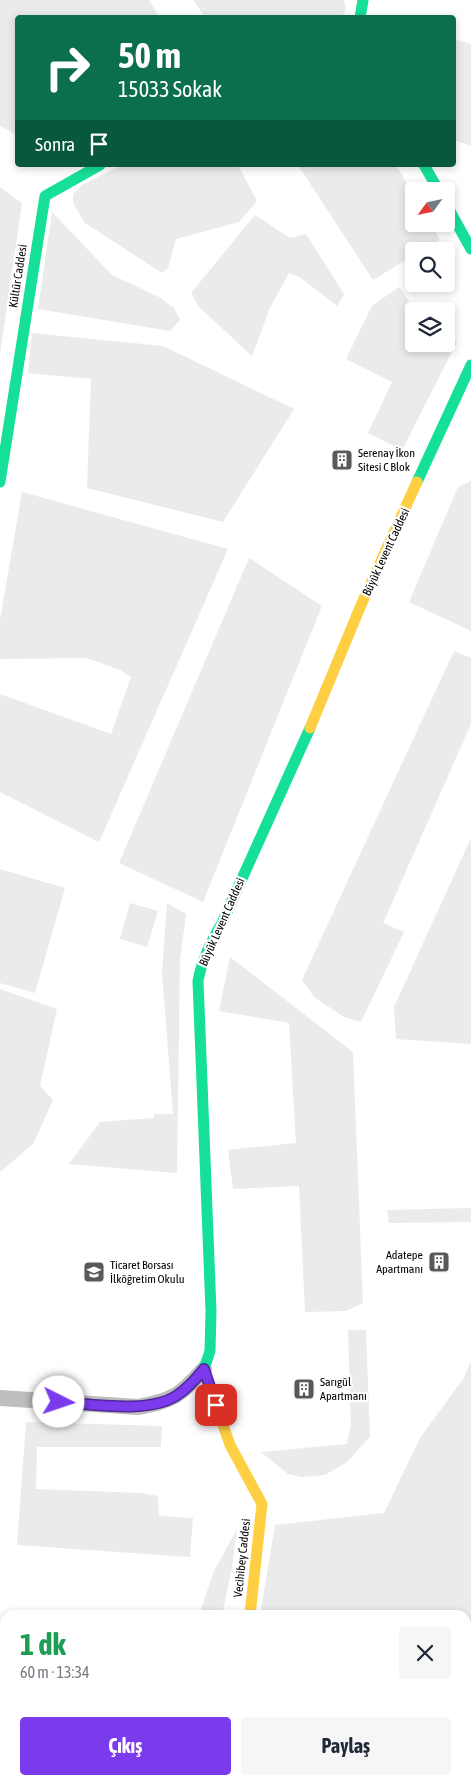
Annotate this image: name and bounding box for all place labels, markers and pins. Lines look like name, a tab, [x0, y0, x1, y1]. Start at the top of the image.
place label: Serenay İkon Sitesi C Blok	[358, 446, 415, 474]
building icon: Serenay İkon Sitesi C Blok	[330, 448, 354, 472]
place label: Adatepe Apartmanı	[376, 1248, 423, 1276]
building icon: Adatepe Apartmanı	[427, 1250, 451, 1274]
place label: Ticaret Borsası İlköğretim Okulu	[110, 1258, 185, 1286]
school or university icon: Ticaret Borsası İlköğretim Okulu	[82, 1260, 106, 1284]
place label: Sarıgül Apartmanı	[320, 1375, 367, 1403]
building icon: Sarıgül Apartmanı	[292, 1377, 316, 1401]
pin	[195, 1384, 237, 1426]

